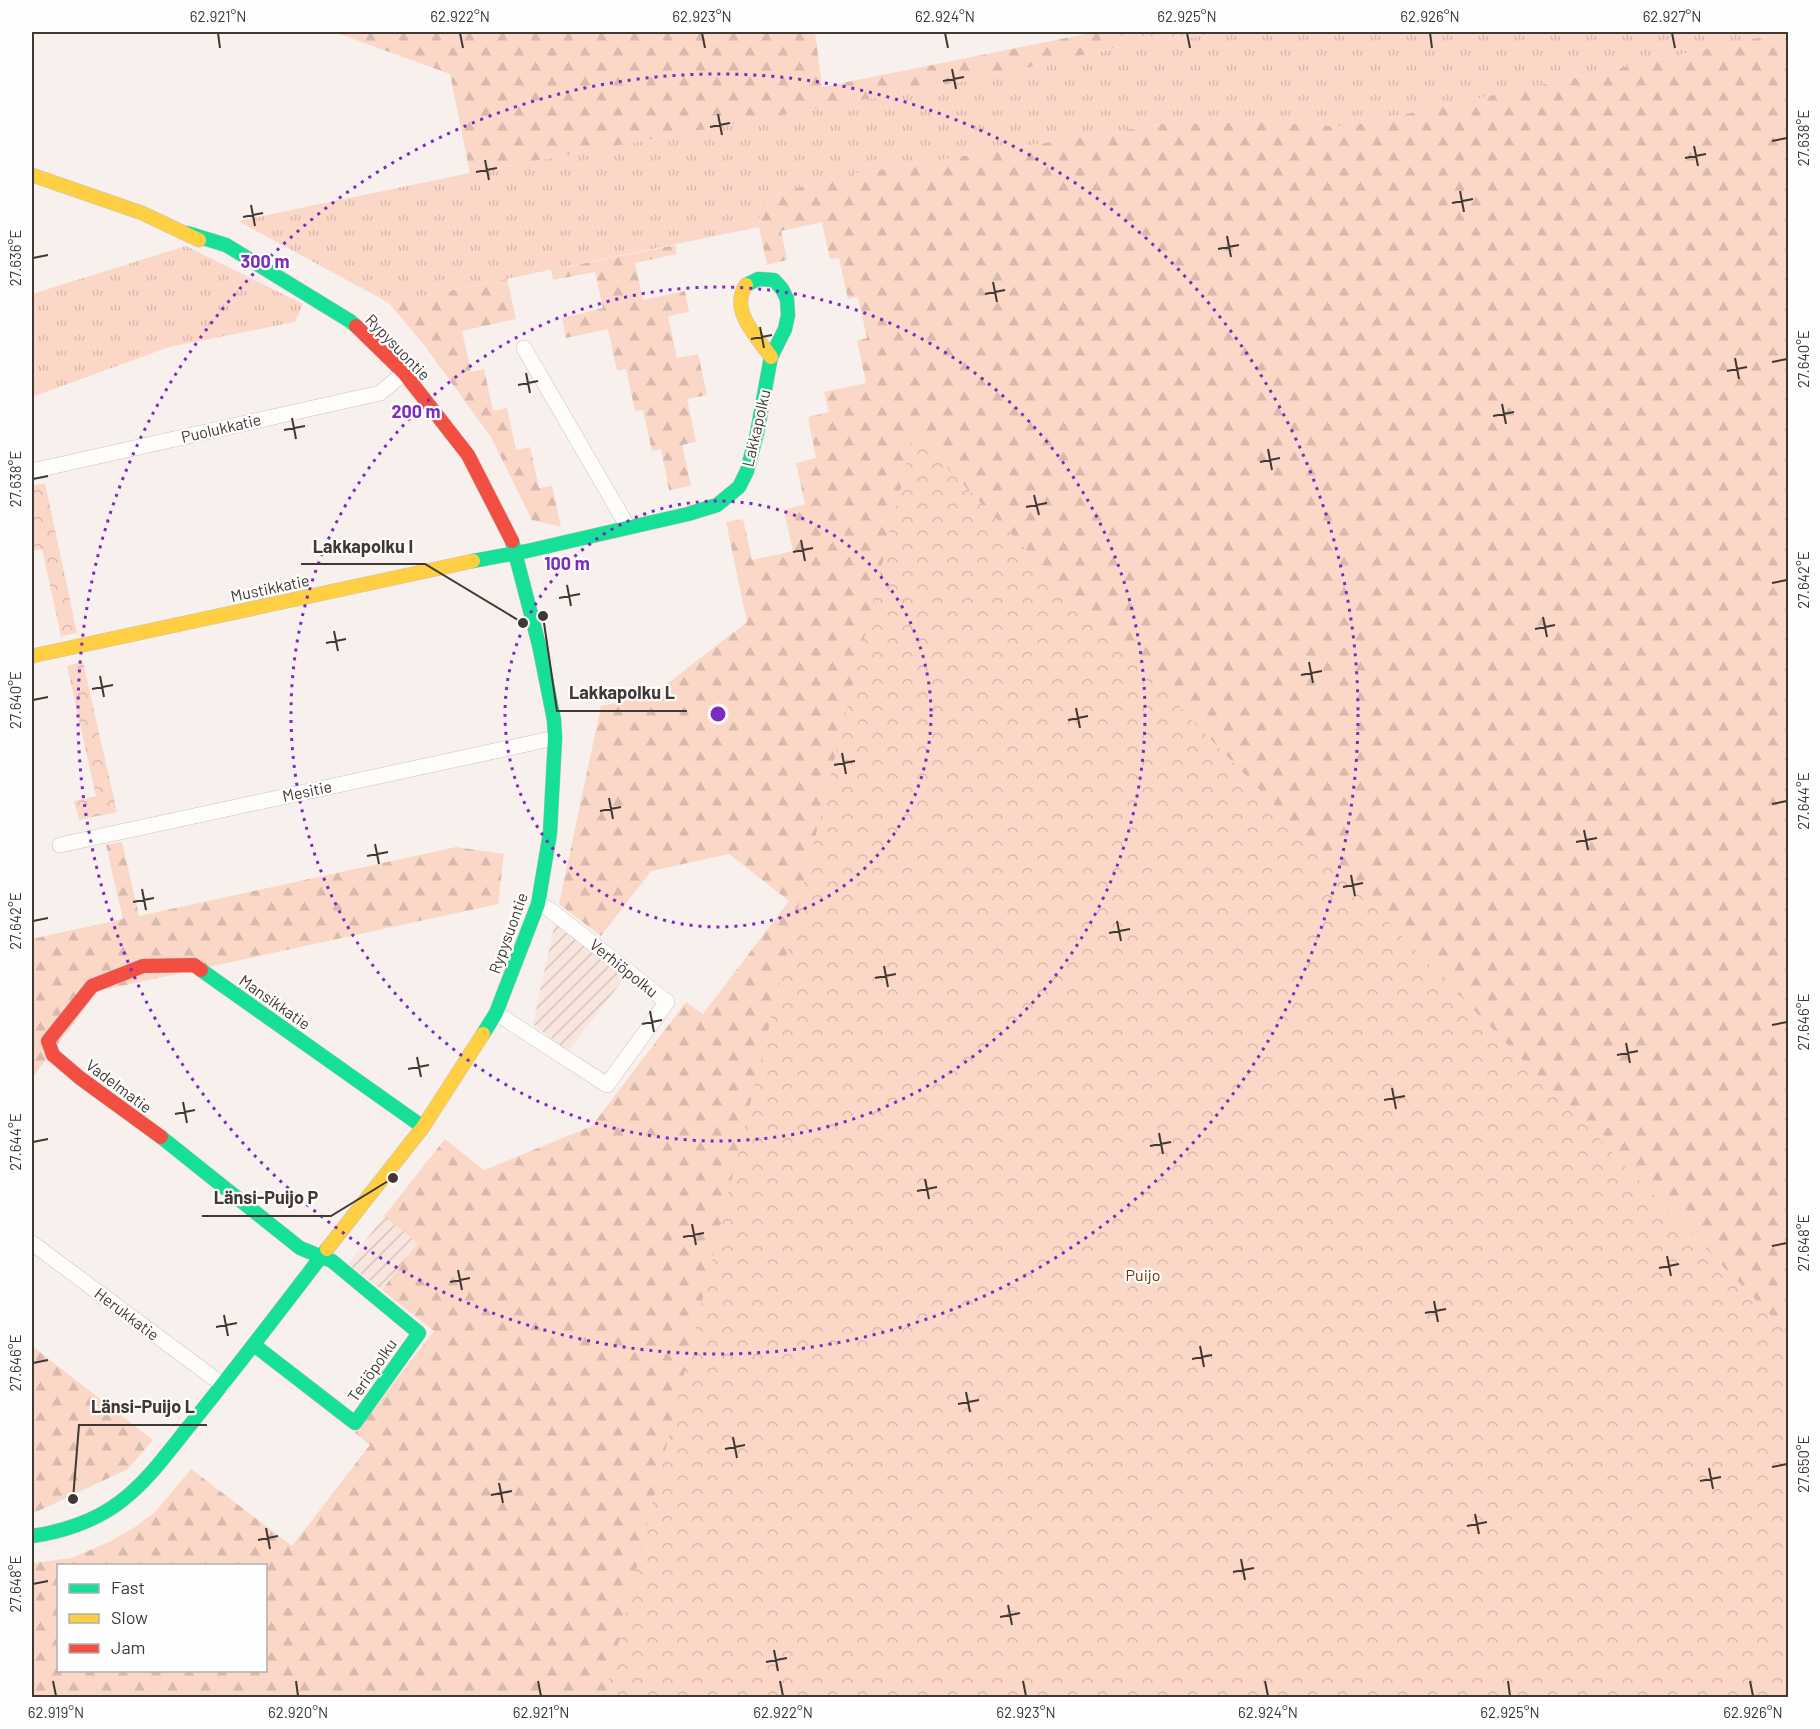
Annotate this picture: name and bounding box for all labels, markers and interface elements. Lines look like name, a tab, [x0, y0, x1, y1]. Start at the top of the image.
text: 62.921°N	[190, 7, 246, 25]
text: 62.922°N	[430, 7, 490, 25]
text: 62.923°N	[672, 7, 732, 25]
text: 62.924°N	[915, 7, 975, 25]
text: 62.925°N	[1157, 7, 1217, 25]
text: 62.926°N	[1400, 7, 1460, 25]
text: 62.927°N	[1643, 7, 1701, 25]
text: 27.638°E	[1794, 110, 1812, 166]
text: 27.636°E	[6, 230, 24, 286]
text: 300 m	[241, 250, 289, 272]
street label: Rypysuontie	[362, 310, 435, 384]
text: 27.640°E	[1794, 330, 1812, 388]
street label: Lakkapolku	[737, 387, 774, 469]
text: 200 m	[391, 400, 441, 422]
street label: Puolukkatie	[179, 409, 263, 446]
text: 27.638°E	[6, 451, 24, 507]
callout: Lakkapolku I	[301, 528, 425, 564]
text: Lakkapolku I	[313, 535, 413, 557]
text: 27.642°E	[1794, 551, 1812, 609]
text: 100 m	[544, 552, 590, 574]
street label: Mustikkatie	[229, 570, 311, 605]
text: 27.640°E	[6, 671, 24, 729]
callout: Lakkapolku L	[557, 675, 687, 711]
text: Lakkapolku L	[569, 681, 675, 703]
centre of rings	[708, 704, 728, 724]
text: 27.644°E	[1794, 772, 1812, 830]
street label: Mesitie	[280, 776, 333, 805]
street label: Rypysuontie	[484, 890, 531, 976]
text: 27.642°E	[6, 892, 24, 950]
street label: Verhiöpolku	[586, 934, 662, 1001]
street label: Mansikkatie	[236, 970, 315, 1033]
text: 27.646°E	[1794, 993, 1812, 1051]
street label: Vadelmatie	[83, 1055, 156, 1117]
text: 27.644°E	[6, 1113, 24, 1171]
callout: Länsi-Puijo P	[202, 1180, 331, 1216]
text: Länsi-Puijo P	[214, 1186, 319, 1208]
text: 27.648°E	[1794, 1214, 1812, 1272]
park label: Puijo	[1126, 1265, 1160, 1284]
street label: Herukkatie	[91, 1283, 163, 1344]
text: 27.646°E	[6, 1334, 24, 1392]
street label: Teriöpolku	[343, 1334, 400, 1405]
callout: Länsi-Puijo L	[79, 1389, 207, 1425]
text: Länsi-Puijo L	[91, 1395, 195, 1417]
text: 27.650°E	[1794, 1435, 1812, 1493]
text: 27.648°E	[6, 1555, 24, 1613]
legend	[57, 1564, 267, 1672]
text: Fast	[111, 1576, 145, 1598]
text: Slow	[111, 1606, 148, 1628]
text: Jam	[111, 1636, 145, 1658]
text: 62.919°N	[28, 1703, 84, 1721]
text: 62.920°N	[268, 1703, 328, 1721]
text: 62.921°N	[513, 1703, 569, 1721]
text: 62.922°N	[753, 1703, 813, 1721]
text: 62.923°N	[996, 1703, 1056, 1721]
text: 62.924°N	[1238, 1703, 1298, 1721]
text: 62.925°N	[1480, 1703, 1540, 1721]
text: 62.926°N	[1723, 1703, 1783, 1721]

